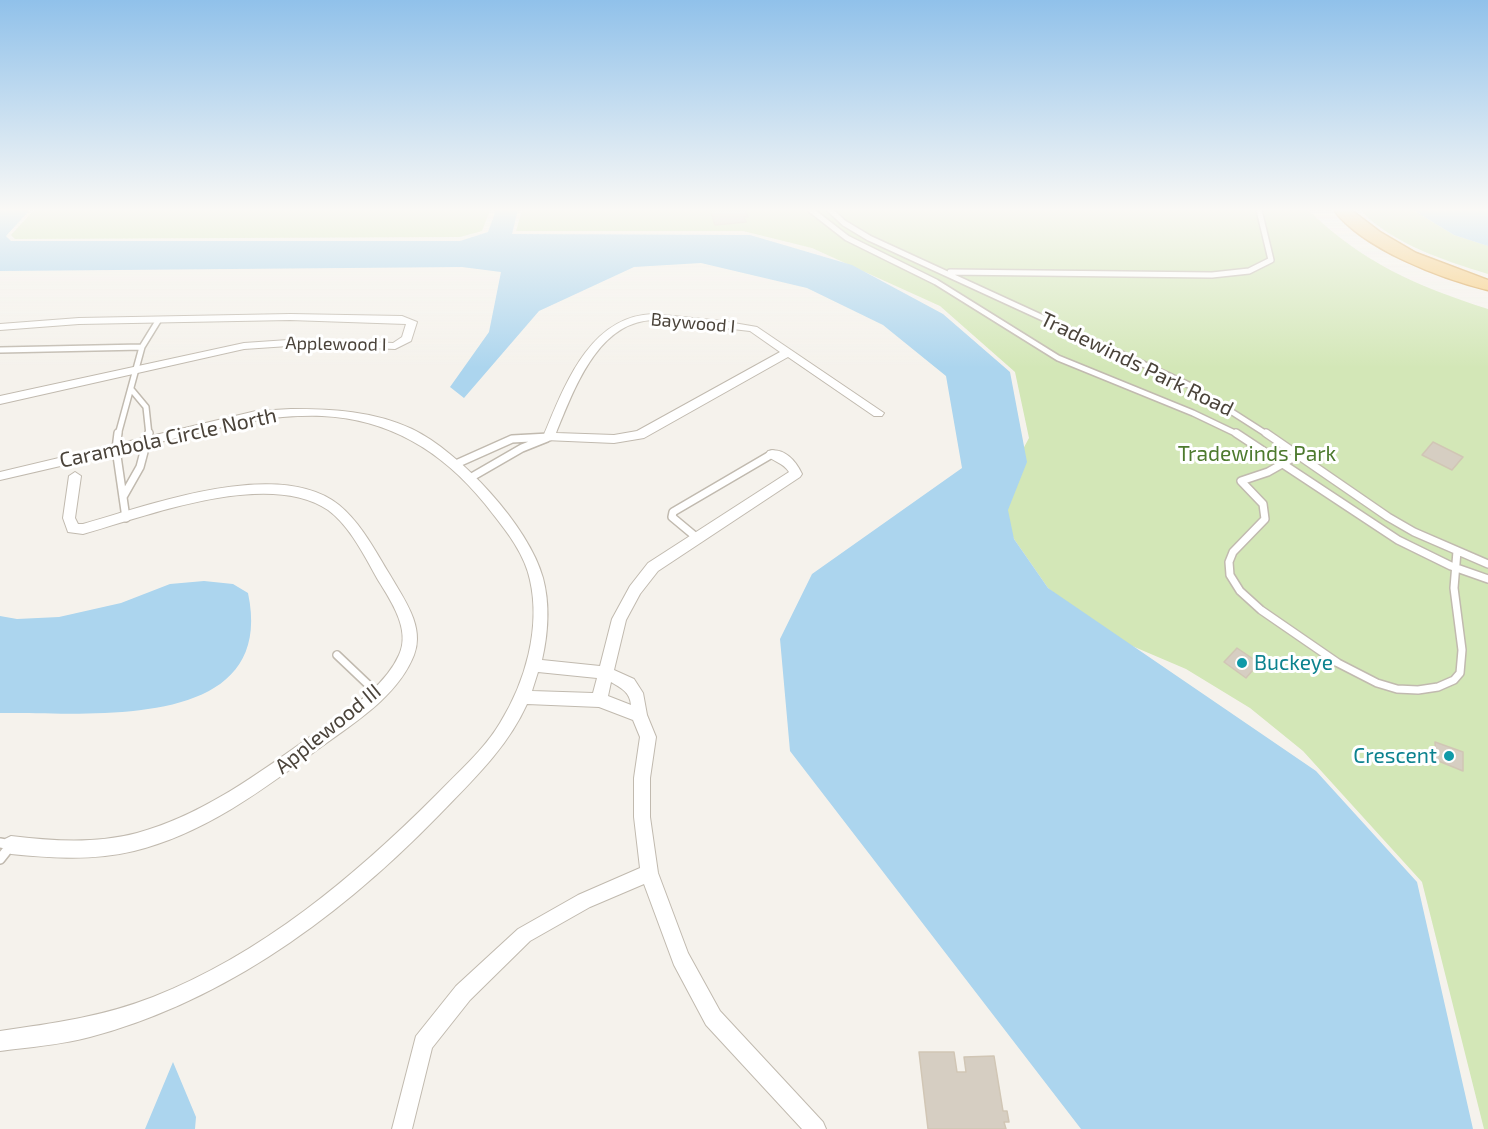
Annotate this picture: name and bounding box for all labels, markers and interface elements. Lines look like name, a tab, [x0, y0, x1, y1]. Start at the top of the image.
street label: Tradewinds Park Road	[1036, 306, 1238, 422]
street label: Baywood I	[650, 309, 736, 337]
street label: Applewood I	[285, 332, 387, 356]
street label: Carambola Circle North	[57, 403, 279, 473]
park label: Tradewinds Park	[1178, 441, 1336, 467]
place label: Buckeye	[1254, 650, 1333, 676]
marker: Buckeye	[1235, 656, 1249, 670]
street label: Applewood III	[270, 679, 386, 779]
place label: Crescent	[1353, 743, 1437, 769]
marker: Crescent	[1442, 749, 1456, 763]

